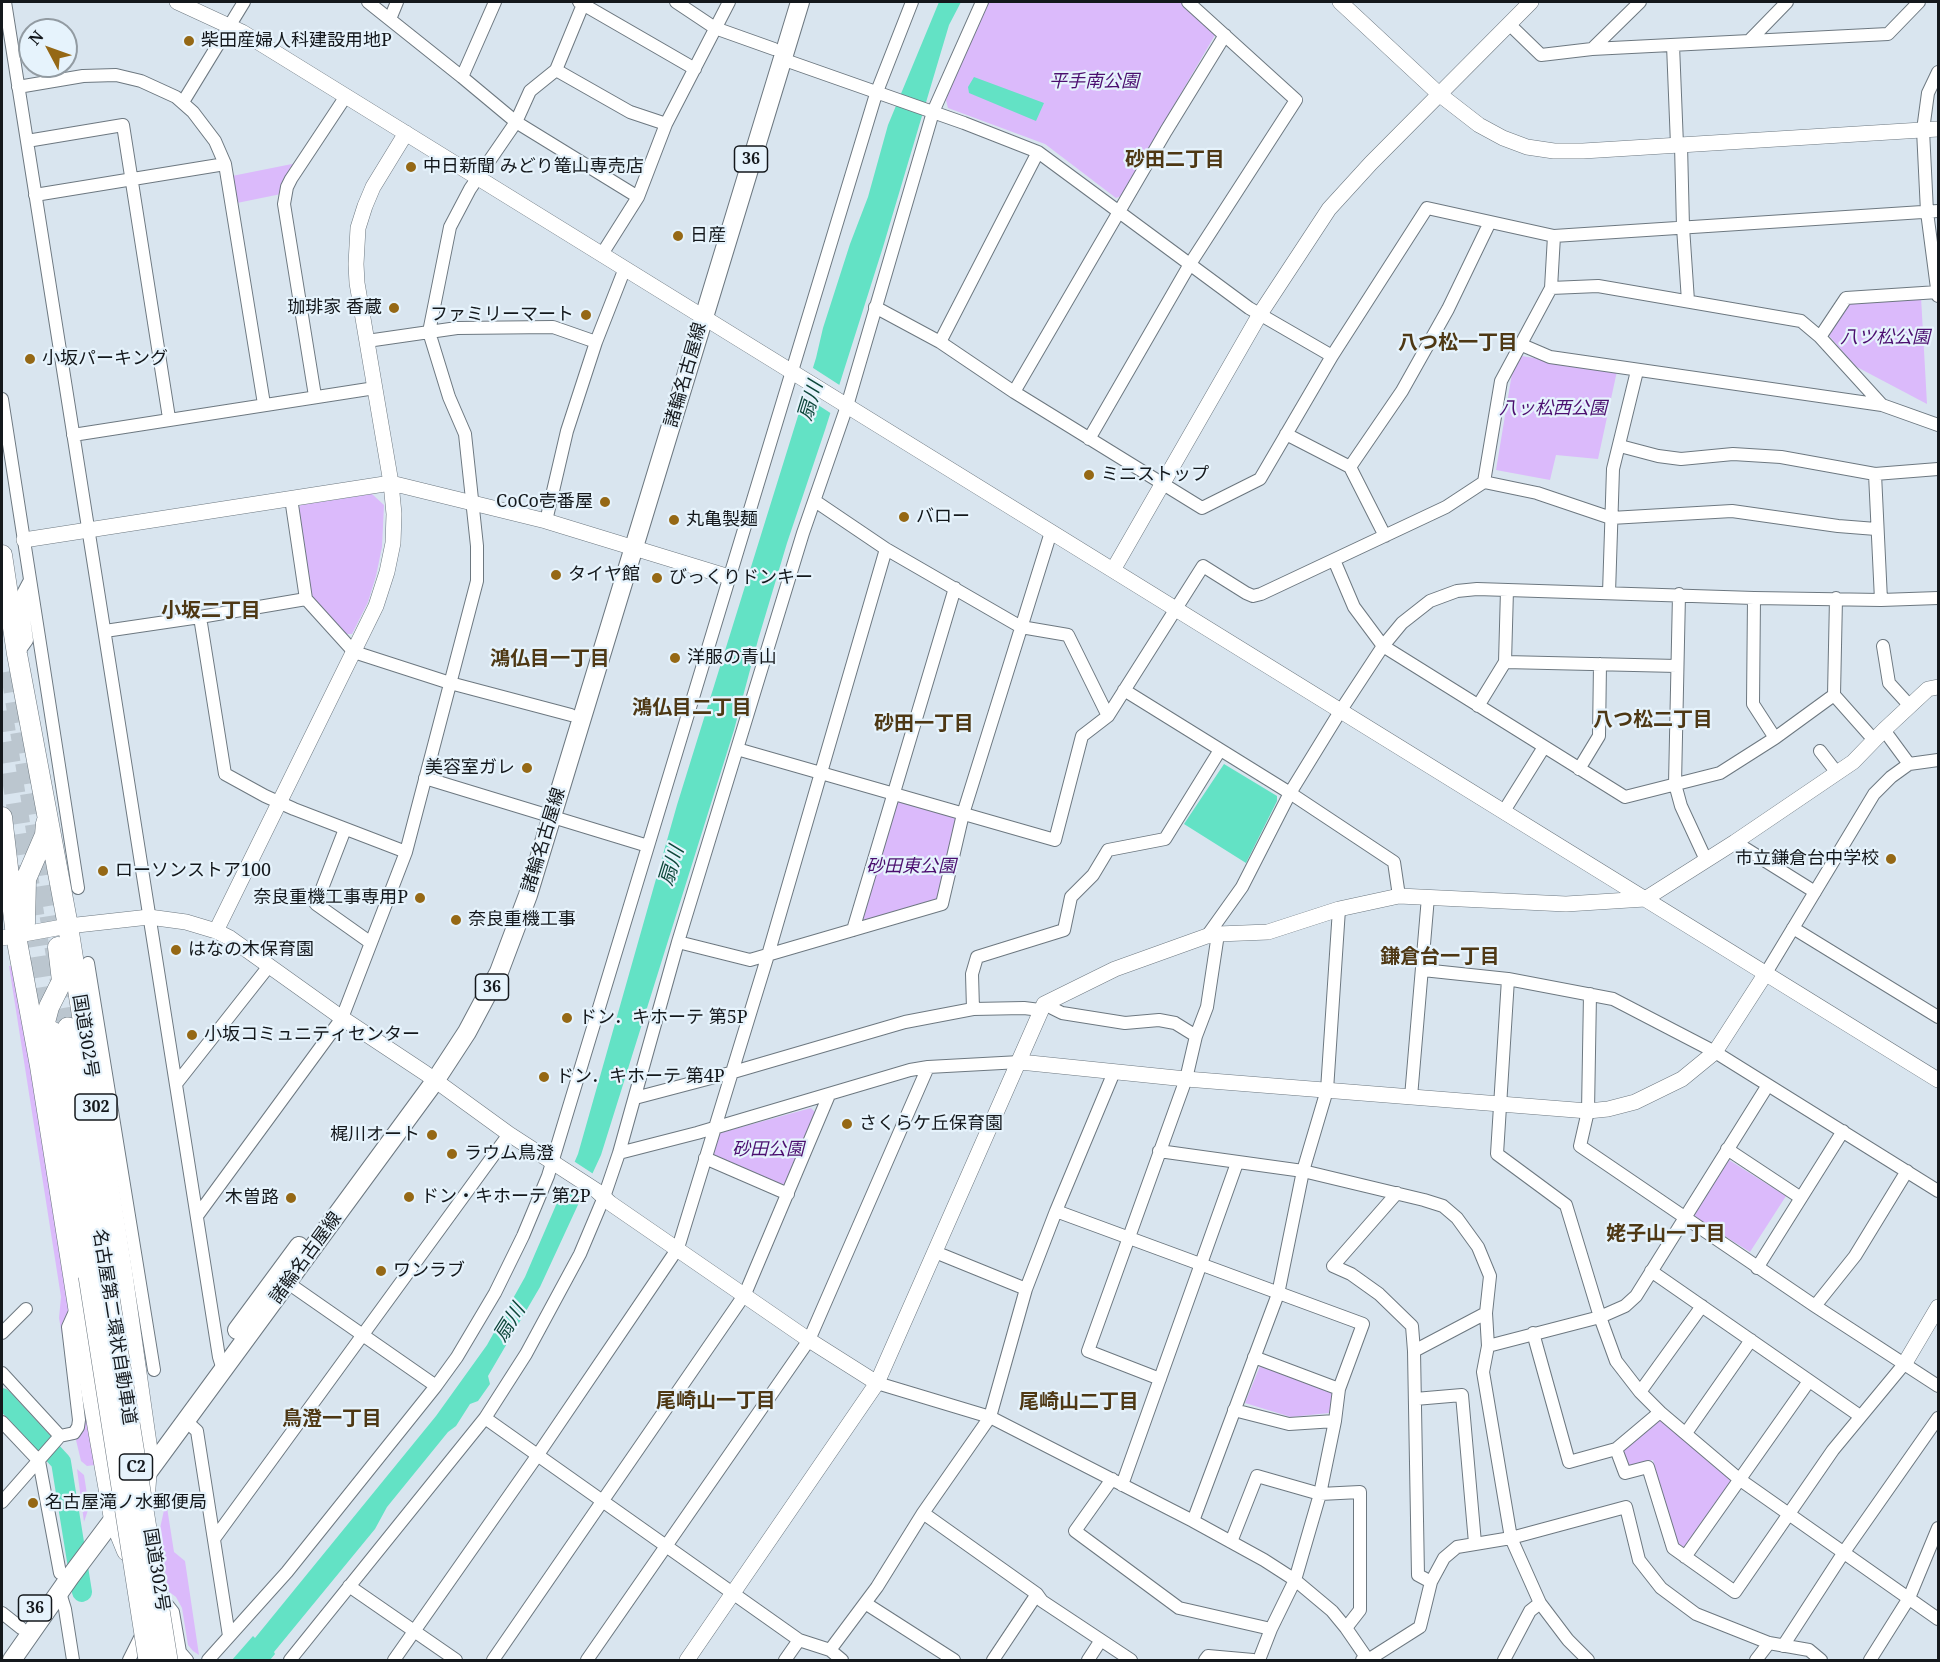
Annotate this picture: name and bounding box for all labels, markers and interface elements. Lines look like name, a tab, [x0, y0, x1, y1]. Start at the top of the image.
north arrow	[18, 18, 78, 78]
text: N	[23, 26, 48, 49]
place label: 柴田産婦人科建設用地P	[201, 30, 392, 52]
marker: 柴田産婦人科建設用地P	[182, 34, 196, 48]
park label: 平手南公園	[1049, 71, 1139, 93]
road number: 36	[734, 146, 768, 172]
district label: 砂田二丁目	[1125, 148, 1225, 172]
place label: 中日新聞 みどり篭山専売店	[423, 156, 644, 178]
marker: 中日新聞 みどり篭山専売店	[404, 160, 418, 174]
place label: 日産	[690, 225, 726, 247]
marker: 日産	[671, 229, 685, 243]
place label: 珈琲家 香蔵	[287, 297, 382, 319]
marker: 珈琲家 香蔵	[387, 301, 401, 315]
place label: ファミリーマート	[430, 304, 574, 326]
marker: ファミリーマート	[579, 308, 593, 322]
street label: 諸輪名古屋線	[661, 320, 711, 430]
park label: 八ツ松公園	[1840, 327, 1930, 349]
district label: 八つ松一丁目	[1398, 331, 1518, 355]
place label: 小坂パーキング	[42, 348, 168, 370]
marker: 小坂パーキング	[23, 352, 37, 366]
water label: 扇川	[794, 378, 828, 424]
park label: 八ッ松西公園	[1499, 398, 1607, 420]
place label: ミニストップ	[1101, 464, 1209, 486]
marker: ミニストップ	[1082, 468, 1096, 482]
place label: CoCo壱番屋	[496, 491, 593, 513]
marker: CoCo壱番屋	[598, 495, 612, 509]
place label: バロー	[916, 506, 970, 528]
place label: 丸亀製麺	[686, 509, 758, 531]
marker: バロー	[897, 510, 911, 524]
marker: 丸亀製麺	[667, 513, 681, 527]
place label: タイヤ館	[568, 564, 640, 586]
place label: びっくりドンキー	[669, 567, 813, 589]
marker: タイヤ館	[549, 568, 563, 582]
marker: びっくりドンキー	[650, 571, 664, 585]
district label: 小坂二丁目	[161, 599, 261, 623]
district label: 鴻仏目一丁目	[490, 647, 610, 671]
place label: 洋服の青山	[687, 647, 777, 669]
marker: 洋服の青山	[668, 651, 682, 665]
district label: 鴻仏目二丁目	[632, 696, 752, 720]
district label: 八つ松二丁目	[1593, 708, 1713, 732]
district label: 砂田一丁目	[874, 712, 974, 736]
place label: 美容室ガレ	[425, 757, 515, 779]
marker: 美容室ガレ	[520, 761, 534, 775]
street label: 諸輪名古屋線	[518, 785, 570, 895]
water label: 扇川	[655, 843, 689, 889]
place label: 市立鎌倉台中学校	[1735, 848, 1879, 870]
marker: 市立鎌倉台中学校	[1884, 852, 1898, 866]
park label: 砂田東公園	[866, 856, 956, 878]
place label: ローソンストア100	[115, 860, 271, 882]
marker: ローソンストア100	[96, 864, 110, 878]
place label: 奈良重機工事専用P	[253, 887, 408, 909]
marker: 奈良重機工事専用P	[413, 891, 427, 905]
place label: 奈良重機工事	[468, 909, 576, 931]
marker: 奈良重機工事	[449, 913, 463, 927]
place label: はなの木保育園	[188, 939, 314, 961]
marker: はなの木保育園	[169, 943, 183, 957]
district label: 鎌倉台一丁目	[1380, 945, 1500, 969]
road number: 36	[476, 974, 508, 1000]
street label: 国道302号	[68, 993, 102, 1079]
place label: ドン．キホーテ 第5P	[579, 1007, 748, 1029]
marker: ドン．キホーテ 第5P	[560, 1011, 574, 1025]
place label: 小坂コミュニティセンター	[204, 1024, 420, 1046]
marker: 小坂コミュニティセンター	[185, 1028, 199, 1042]
place label: ドン．キホーテ 第4P	[556, 1066, 725, 1088]
marker: ドン．キホーテ 第4P	[537, 1070, 551, 1084]
road number: 302	[75, 1094, 117, 1120]
place label: さくらケ丘保育園	[859, 1113, 1003, 1135]
marker: さくらケ丘保育園	[840, 1117, 854, 1131]
place label: 梶川オート	[330, 1124, 420, 1146]
marker: 梶川オート	[425, 1128, 439, 1142]
park label: 砂田公園	[732, 1139, 804, 1161]
place label: ラウム鳥澄	[464, 1143, 554, 1165]
marker: ラウム鳥澄	[445, 1147, 459, 1161]
place label: ドン・キホーテ 第2P	[421, 1186, 591, 1208]
place label: 木曽路	[225, 1187, 279, 1209]
marker: ドン・キホーテ 第2P	[402, 1190, 416, 1204]
marker: 木曽路	[284, 1191, 298, 1205]
street label: 諸輪名古屋線	[266, 1208, 346, 1308]
district label: 姥子山一丁目	[1606, 1222, 1726, 1246]
street label: 名古屋第二環状自動車道	[88, 1228, 140, 1426]
place label: ワンラブ	[393, 1260, 465, 1282]
marker: ワンラブ	[374, 1264, 388, 1278]
water label: 扇川	[489, 1300, 531, 1346]
district label: 尾崎山一丁目	[656, 1389, 776, 1413]
district label: 尾崎山二丁目	[1019, 1390, 1139, 1414]
district label: 鳥澄一丁目	[282, 1407, 382, 1431]
road number: C2	[120, 1454, 152, 1480]
place label: 名古屋滝ノ水郵便局	[45, 1492, 207, 1514]
marker: 名古屋滝ノ水郵便局	[26, 1496, 40, 1510]
street label: 国道302号	[139, 1527, 173, 1613]
road number: 36	[18, 1595, 51, 1621]

